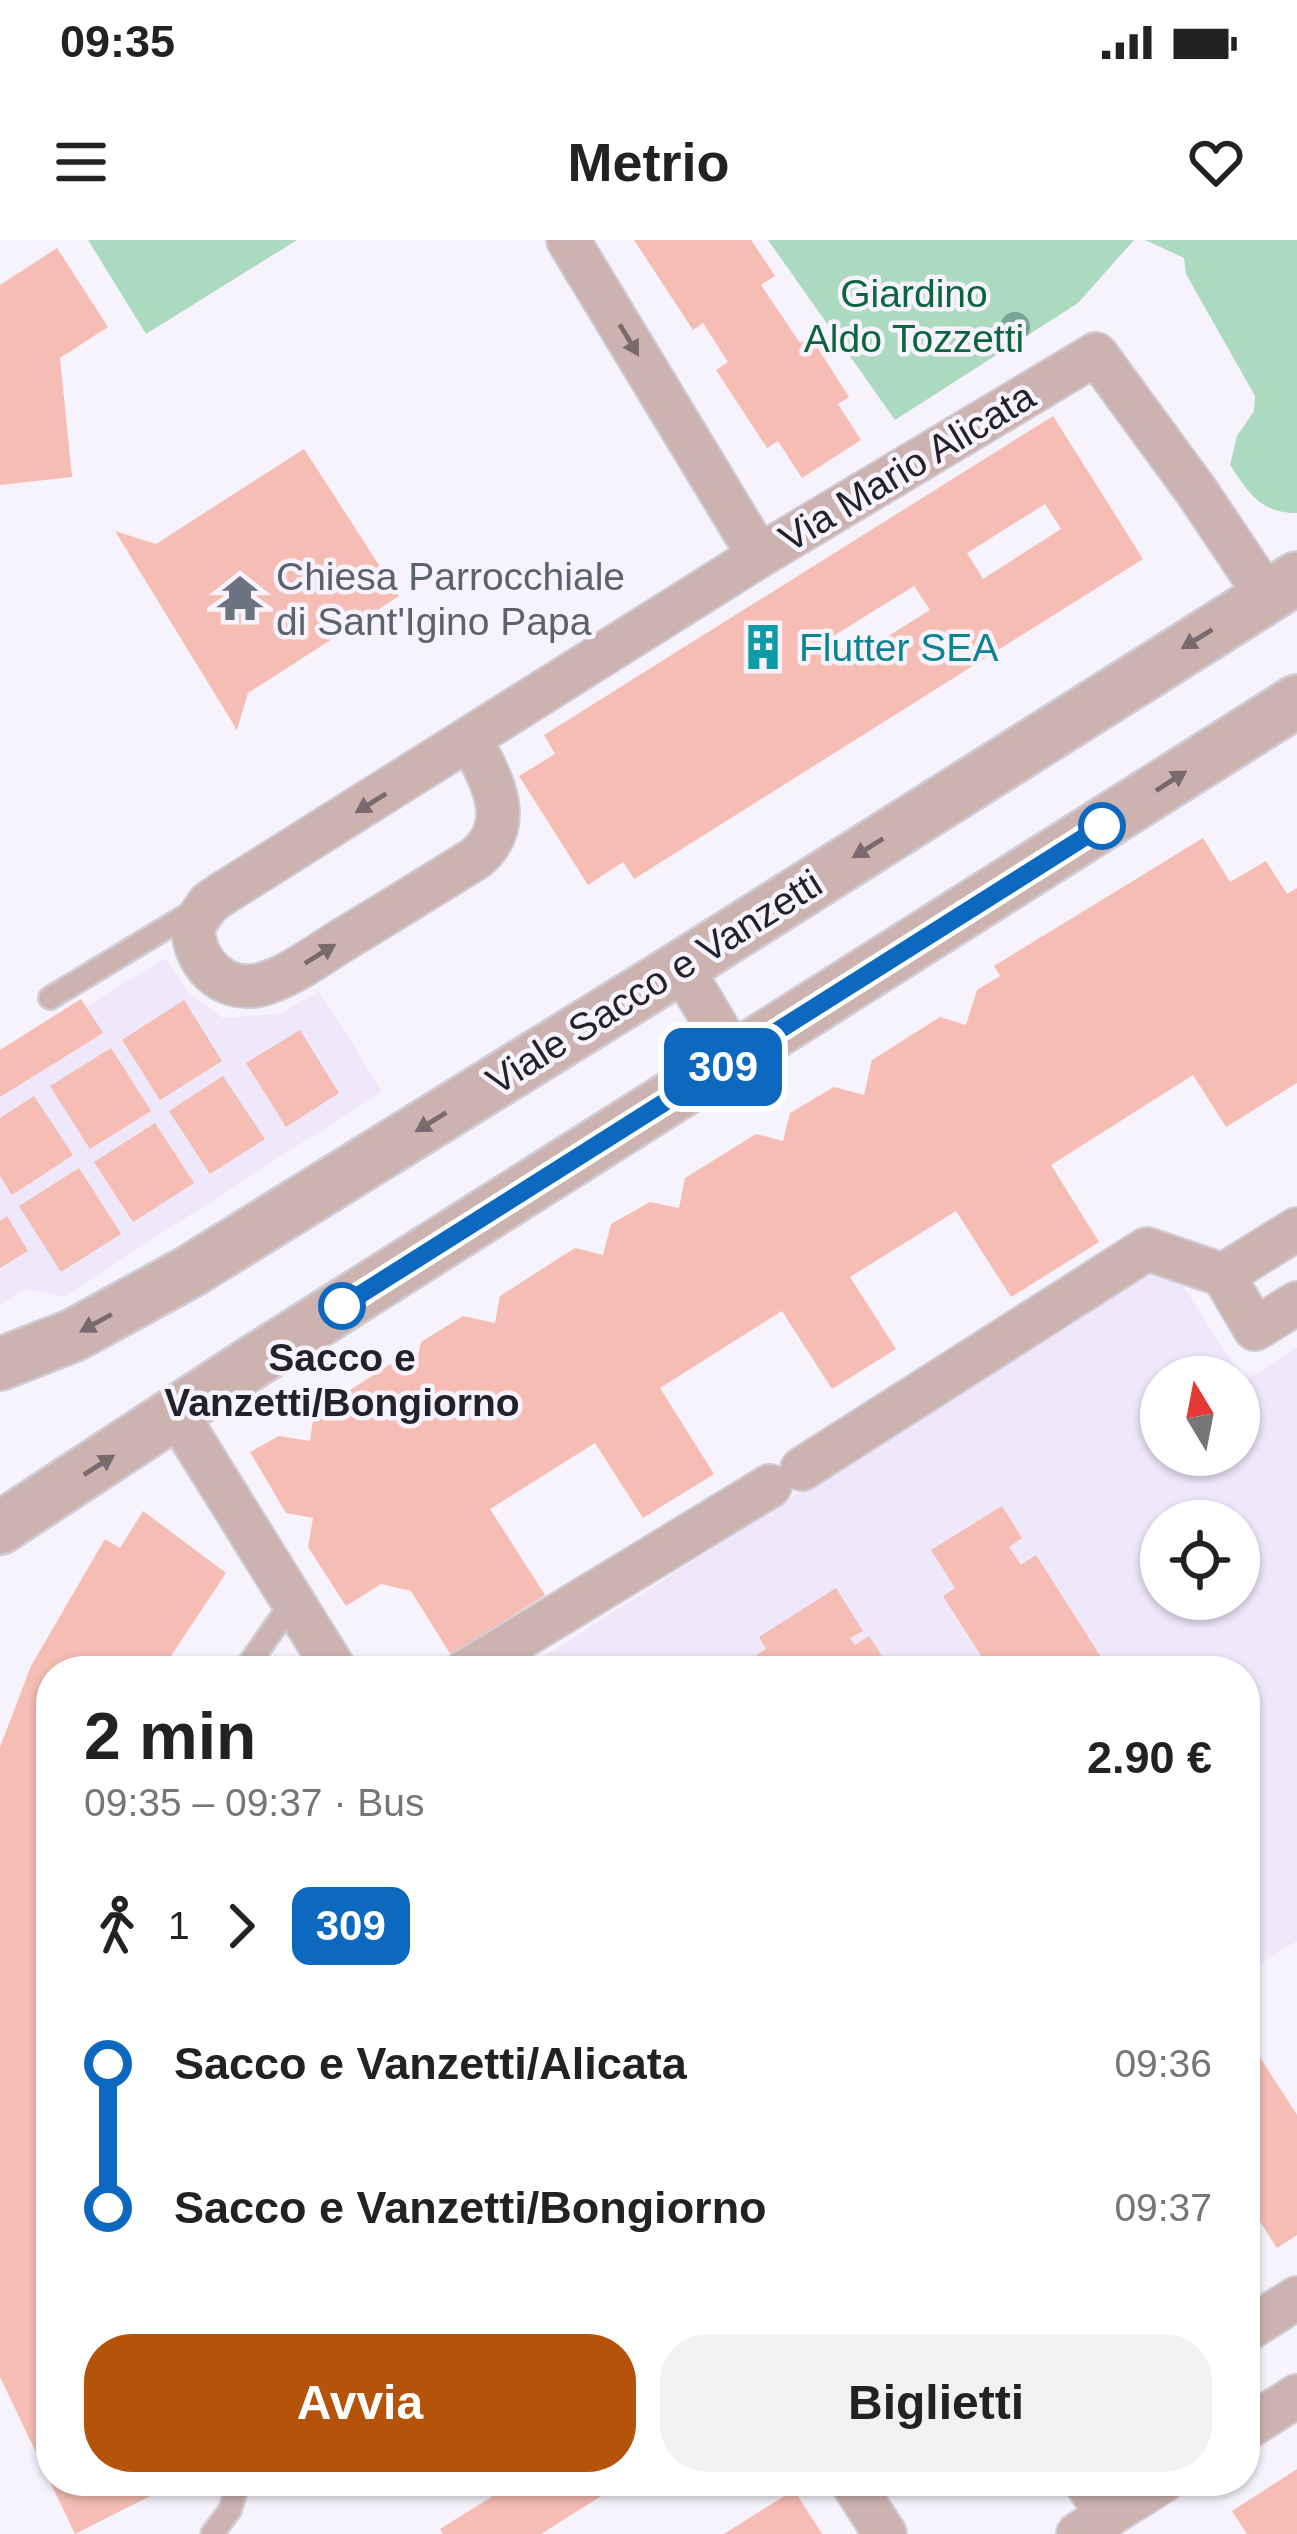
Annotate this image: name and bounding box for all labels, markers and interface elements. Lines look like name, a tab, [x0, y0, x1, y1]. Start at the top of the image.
text: 09:35	[60, 16, 175, 67]
icon: menu	[48, 129, 114, 195]
icon: heart	[1183, 129, 1249, 195]
text: Metrio	[568, 132, 730, 192]
park label: Giardino Aldo Tozzetti	[804, 272, 1024, 360]
one-way arrow	[618, 323, 639, 357]
street label: Via Mario Alicata	[772, 374, 1043, 560]
place label: Chiesa Parrocchiale di Sant'Igino Papa	[276, 555, 625, 643]
temple icon: Chiesa Parrocchiale di Sant'Igino Papa	[215, 573, 265, 623]
building icon: Flutter SEA	[738, 622, 788, 672]
place label: Flutter SEA	[799, 626, 998, 669]
one-way arrow	[1180, 628, 1214, 649]
one-way arrow	[1155, 771, 1188, 793]
one-way arrow	[355, 791, 387, 813]
unlabelled marker	[1080, 804, 1124, 848]
one-way arrow	[851, 836, 884, 858]
street label: Viale Sacco e Vanzetti	[479, 861, 829, 1103]
one-way arrow	[303, 944, 337, 965]
line badge: 309	[654, 1028, 792, 1106]
text: 309	[688, 1043, 758, 1090]
one-way arrow	[414, 1111, 448, 1132]
marker: Sacco e Vanzetti/Bongiorno	[320, 1284, 364, 1328]
one-way arrow	[79, 1312, 114, 1333]
place label: Sacco e Vanzetti/Bongiorno	[164, 1336, 520, 1424]
north arrow	[1140, 1356, 1260, 1476]
map controls	[1140, 1356, 1260, 1620]
one-way arrow	[82, 1454, 115, 1476]
button: locate	[1140, 1500, 1260, 1620]
text: 2 min	[84, 1699, 256, 1773]
text: 2.90 €	[1087, 1732, 1212, 1783]
text: 09:35 – 09:37 · Bus	[84, 1781, 424, 1824]
icon: walk	[84, 1893, 150, 1959]
icon: forward	[208, 1893, 274, 1959]
text: 309	[316, 1902, 386, 1949]
text: 1	[168, 1904, 190, 1947]
text: Sacco e Vanzetti/Alicata	[174, 2038, 687, 2089]
text: 09:36	[1114, 2042, 1212, 2085]
text: Sacco e Vanzetti/Bongiorno	[174, 2182, 767, 2233]
text: 09:37	[1114, 2186, 1212, 2229]
button: Avvia	[84, 2334, 636, 2472]
button: Biglietti	[660, 2334, 1212, 2472]

